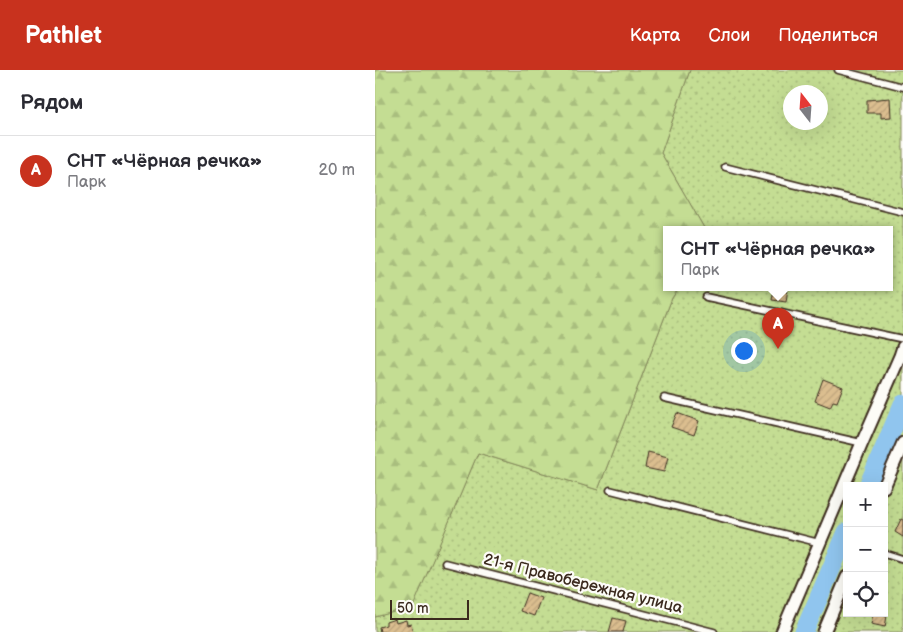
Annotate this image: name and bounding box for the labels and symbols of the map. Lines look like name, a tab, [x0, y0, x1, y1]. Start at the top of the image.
north arrow	[783, 85, 828, 130]
pin: A	[762, 308, 794, 349]
your location	[731, 338, 757, 364]
street label: 21-я Правобережная улица	[482, 550, 685, 618]
scale bar	[390, 597, 469, 620]

